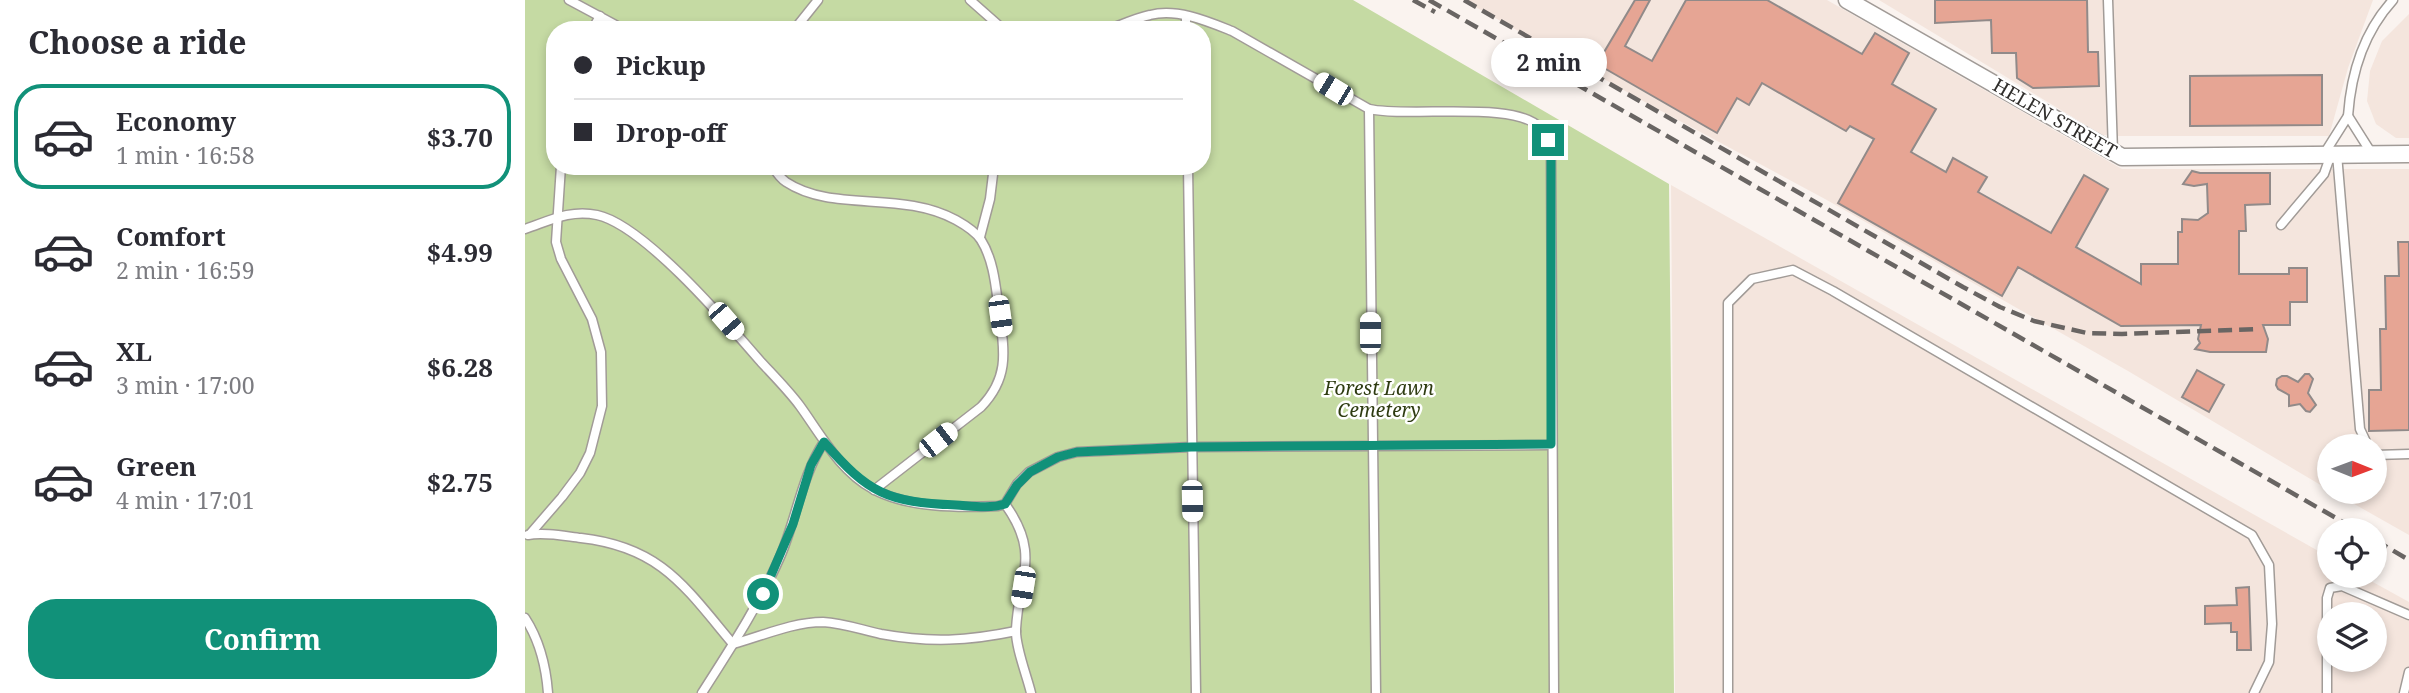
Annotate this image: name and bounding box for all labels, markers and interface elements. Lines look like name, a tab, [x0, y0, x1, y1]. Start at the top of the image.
text: Choose a ride	[28, 20, 247, 63]
callout: 2 min	[1490, 38, 1606, 88]
text: 2 min	[1516, 46, 1582, 78]
text: Pickup	[616, 47, 706, 83]
car	[1310, 69, 1357, 109]
street label: HELEN STREET	[1988, 72, 2122, 164]
text: Economy	[116, 103, 236, 139]
icon: car	[32, 105, 95, 168]
text: Drop-off	[616, 114, 726, 150]
text: $3.70	[427, 119, 493, 155]
route end	[1532, 124, 1564, 156]
text: 1 min · 16:58	[116, 139, 254, 171]
text: Comfort	[116, 218, 226, 254]
icon: car	[32, 220, 95, 283]
text: $4.99	[427, 234, 493, 270]
text: 2 min · 16:59	[116, 254, 254, 286]
car	[987, 294, 1014, 338]
car	[705, 298, 748, 344]
car	[1360, 312, 1381, 354]
text: XL	[116, 333, 152, 369]
icon: car	[32, 335, 95, 398]
text: $6.28	[427, 349, 493, 385]
text: 3 min · 17:00	[116, 369, 254, 401]
park label: Forest Lawn Cemetery	[1323, 375, 1434, 423]
car	[915, 419, 962, 461]
north arrow	[2317, 434, 2387, 504]
map controls	[2317, 434, 2387, 672]
text: Green	[116, 448, 197, 484]
icon: car	[32, 450, 95, 513]
text: $2.75	[427, 464, 493, 500]
car	[1182, 480, 1203, 522]
text: 4 min · 17:01	[116, 484, 254, 516]
button: locate	[2317, 518, 2387, 588]
car	[1010, 565, 1037, 609]
route start	[747, 578, 779, 610]
button: Confirm	[28, 599, 497, 679]
button: layers	[2317, 602, 2387, 672]

